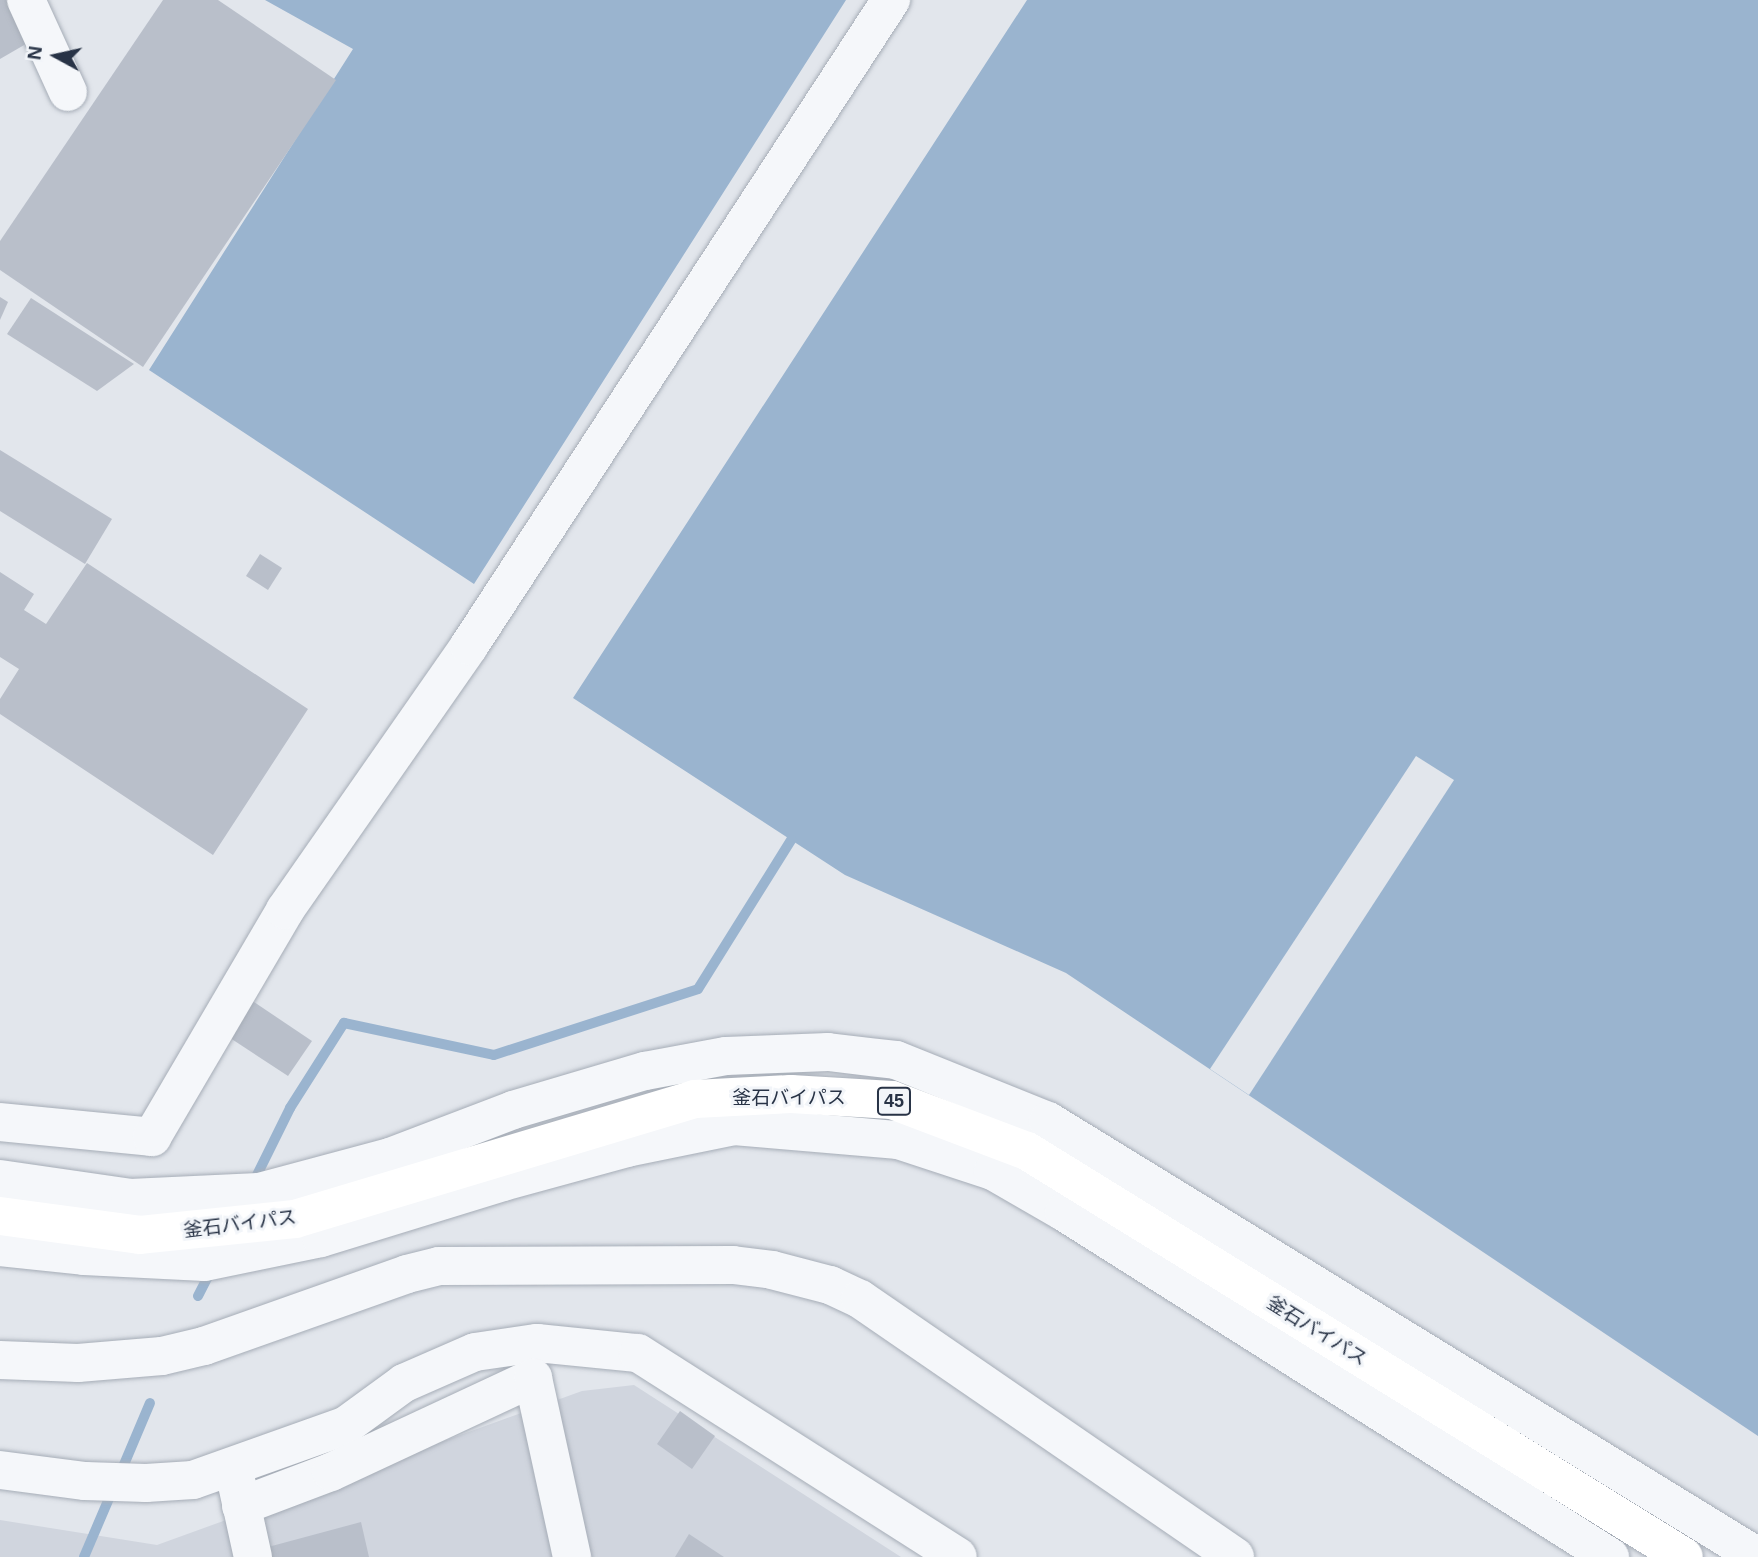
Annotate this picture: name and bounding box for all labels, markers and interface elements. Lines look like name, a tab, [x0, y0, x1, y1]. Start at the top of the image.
north arrow	[21, 21, 91, 91]
text: N	[23, 45, 46, 61]
road number: 45	[876, 1086, 912, 1116]
street label: 釜石バイパス	[732, 1087, 846, 1109]
street label: 釜石バイパス	[182, 1206, 298, 1242]
street label: 釜石バイパス	[1263, 1291, 1371, 1371]

